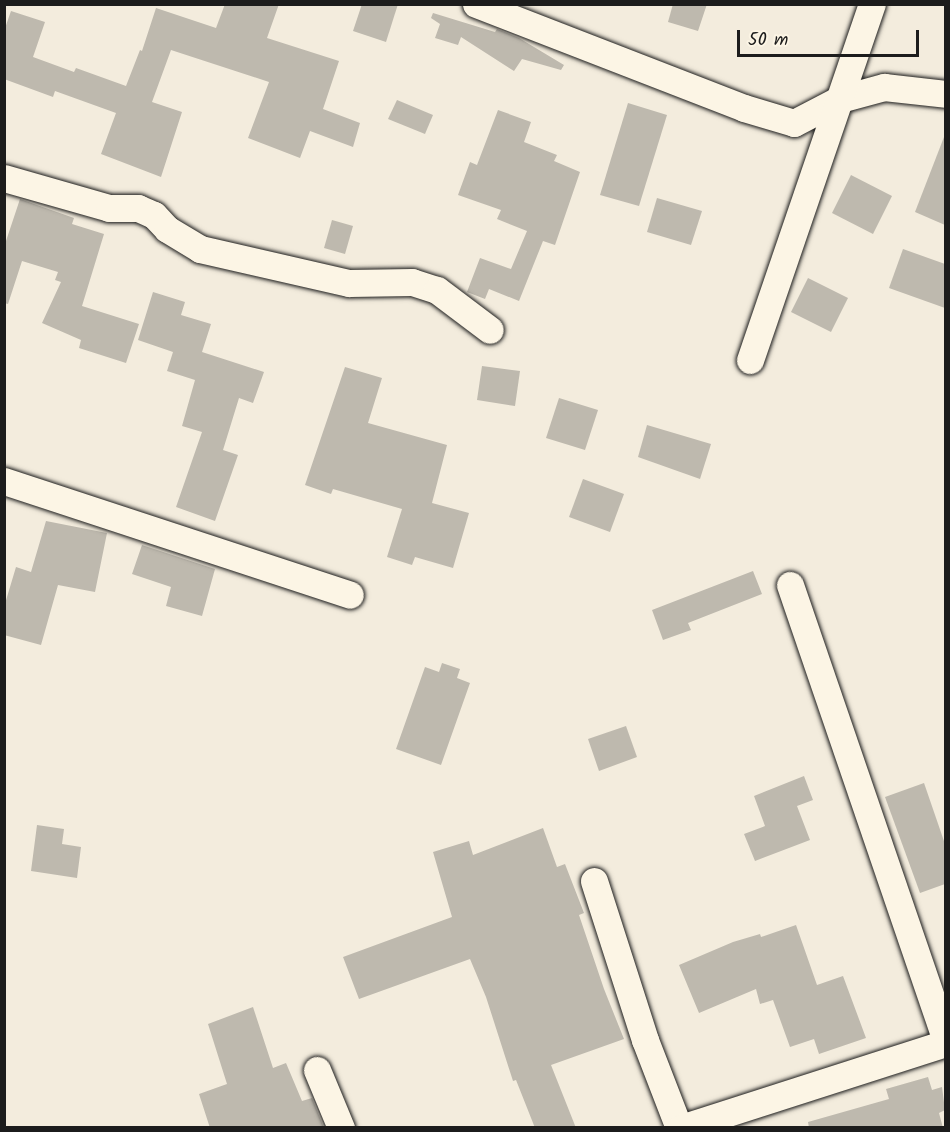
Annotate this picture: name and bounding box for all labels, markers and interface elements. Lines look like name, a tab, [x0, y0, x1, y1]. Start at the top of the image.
scale bar	[740, 18, 922, 56]
text: 50 m	[748, 26, 788, 55]

